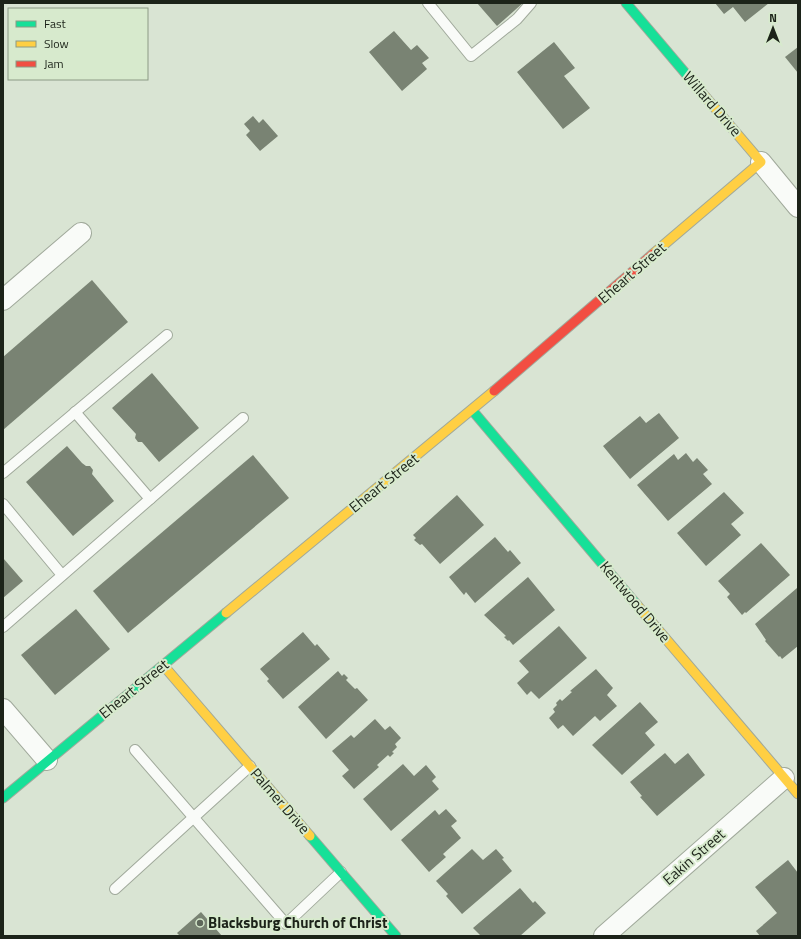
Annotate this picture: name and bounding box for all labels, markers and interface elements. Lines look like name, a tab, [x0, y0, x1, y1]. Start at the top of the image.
legend	[8, 8, 148, 80]
north arrow	[753, 8, 793, 48]
text: N	[769, 10, 777, 26]
text: Fast	[44, 14, 67, 33]
text: Slow	[44, 34, 69, 53]
text: Jam	[44, 54, 64, 73]
street label: Willard Drive	[677, 66, 747, 141]
street label: Eheart Street	[592, 236, 671, 309]
street label: Eheart Street	[344, 447, 424, 518]
street label: Kentwood Drive	[594, 556, 676, 648]
street label: Eheart Street	[94, 653, 174, 724]
street label: Palmer Drive	[245, 762, 316, 839]
street label: Eakin Street	[657, 822, 731, 890]
place label: Blacksburg Church of Christ	[208, 911, 388, 934]
marker: Blacksburg Church of Christ	[195, 918, 205, 928]

